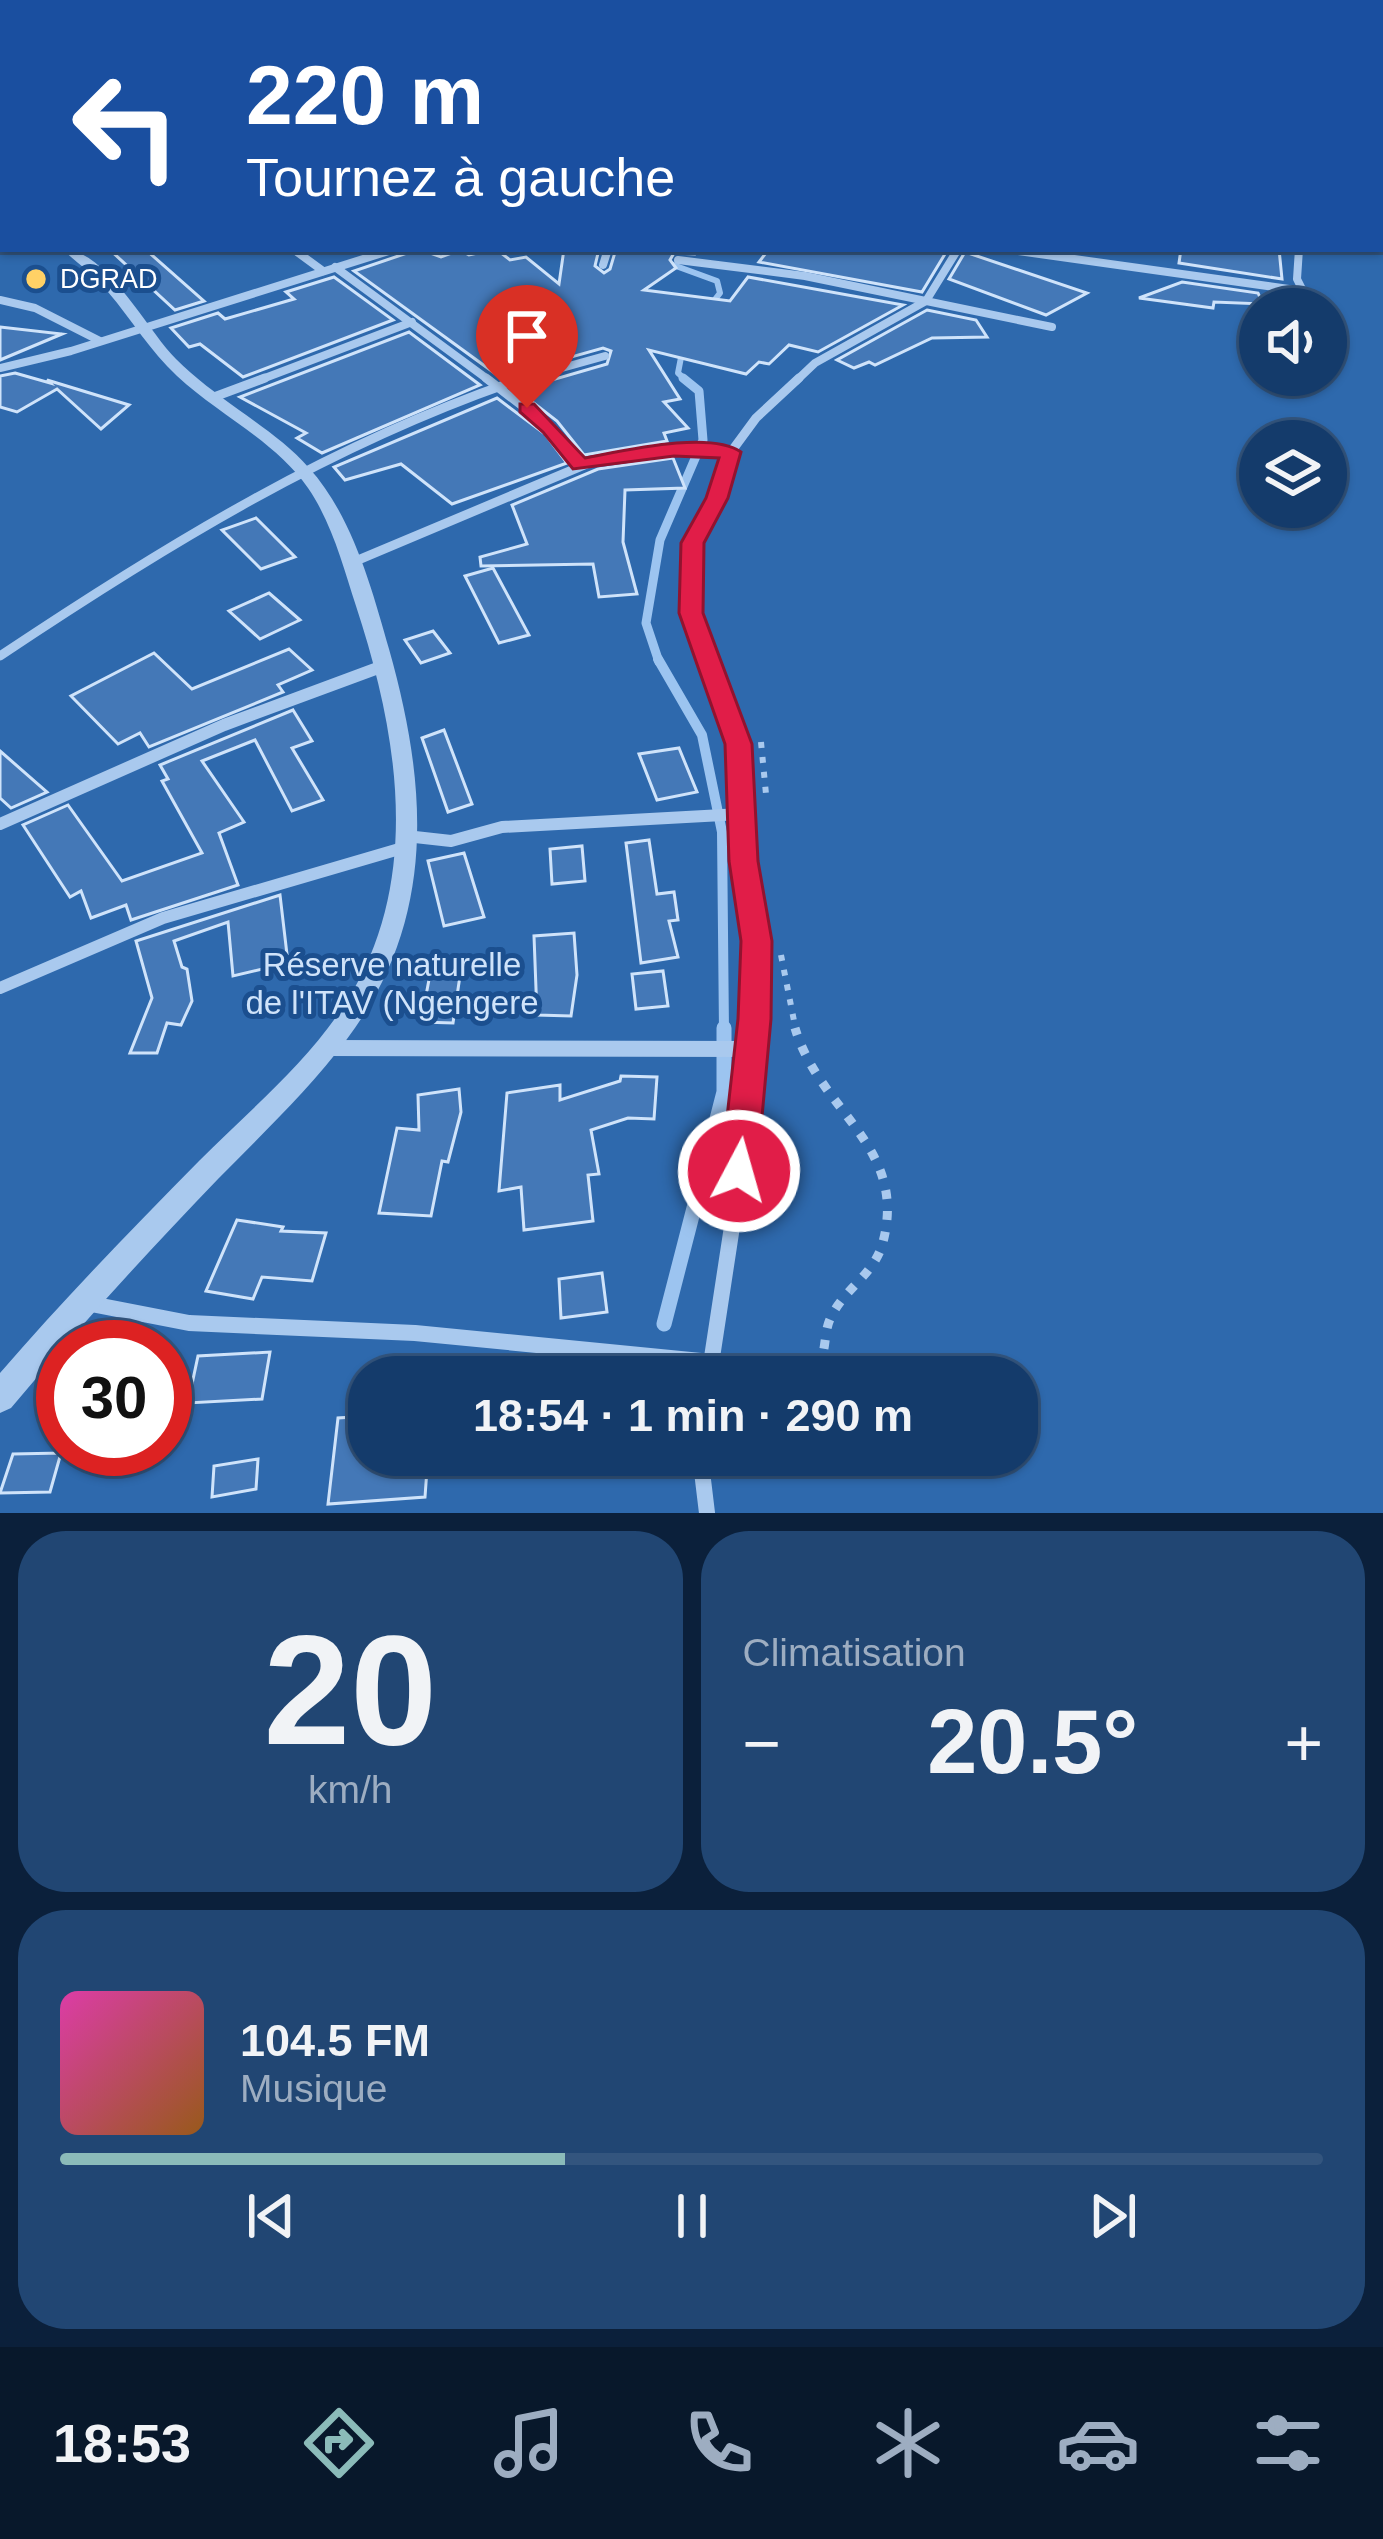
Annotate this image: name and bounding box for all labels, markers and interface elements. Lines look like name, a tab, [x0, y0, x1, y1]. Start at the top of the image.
icon: left	[48, 48, 204, 204]
text: 220 m	[246, 48, 484, 142]
text: Tournez à gauche	[246, 147, 675, 207]
place label: DGRAD	[60, 264, 158, 294]
marker: DGRAD	[23, 266, 49, 292]
pin	[476, 285, 578, 408]
map controls	[1239, 288, 1347, 528]
button: sound	[1239, 288, 1347, 396]
icon: arrive	[494, 303, 560, 369]
button: layers	[1239, 420, 1347, 528]
park label: Réserve naturelle de l'ITAV (Ngengere	[245, 946, 539, 1021]
position arrow	[676, 1108, 802, 1234]
speed limit sign: 30	[36, 1320, 192, 1476]
text: 18:54 · 1 min · 290 m	[473, 1390, 913, 1441]
text: 20	[263, 1603, 437, 1777]
text: Climatisation	[743, 1631, 966, 1674]
text: 20.5°	[927, 1692, 1138, 1792]
text: −	[743, 1706, 781, 1780]
text: +	[1284, 1706, 1323, 1780]
text: km/h	[308, 1768, 393, 1811]
text: 104.5 FM	[240, 2015, 430, 2066]
text: Musique	[240, 2067, 387, 2110]
icon: previous	[238, 2183, 304, 2249]
icon: pause	[659, 2183, 725, 2249]
icon: next	[1080, 2183, 1146, 2249]
icon: directions	[297, 2401, 381, 2485]
icon: music	[487, 2401, 571, 2485]
icon: phone	[677, 2401, 761, 2485]
icon: climate	[866, 2401, 950, 2485]
icon: car	[1056, 2401, 1140, 2485]
icon: filters	[1246, 2401, 1330, 2485]
text: 18:53	[53, 2413, 191, 2473]

